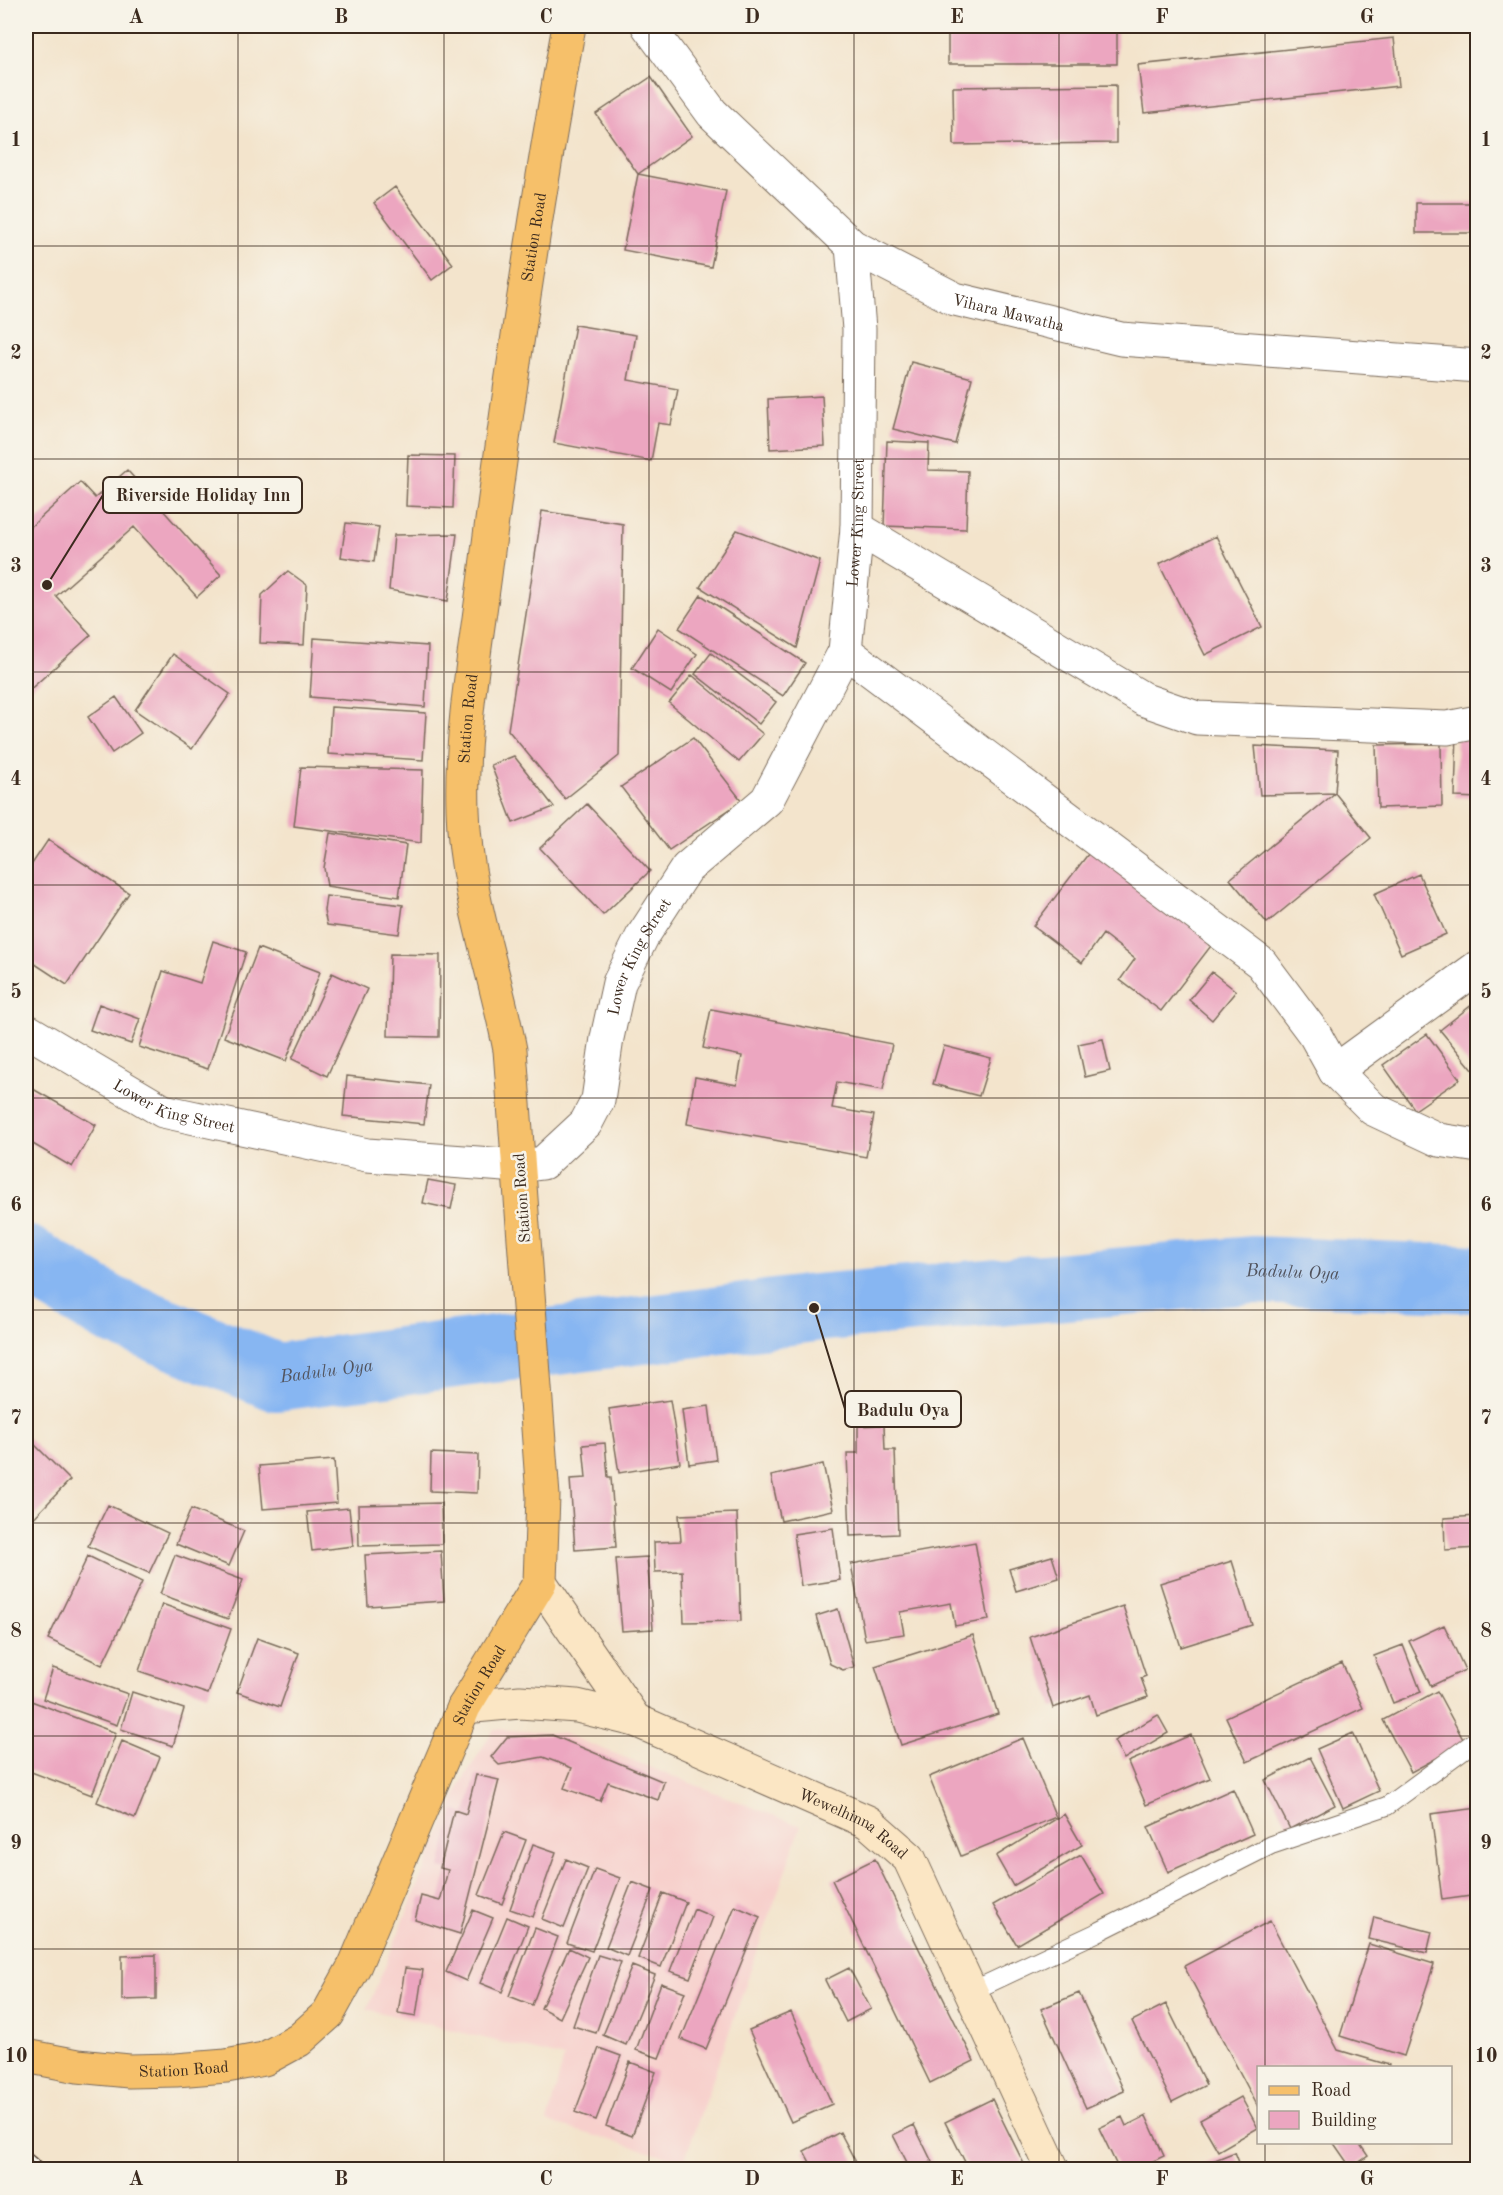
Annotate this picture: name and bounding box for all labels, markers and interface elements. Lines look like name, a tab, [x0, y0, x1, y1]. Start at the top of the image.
text: A	[128, 8, 144, 28]
text: B	[334, 8, 348, 28]
text: C	[539, 8, 553, 28]
text: D	[744, 8, 760, 28]
text: E	[950, 8, 964, 28]
text: F	[1155, 8, 1169, 28]
text: G	[1360, 8, 1374, 28]
text: 1	[10, 131, 22, 151]
text: 1	[1480, 131, 1492, 151]
street label: Station Road	[520, 192, 550, 283]
street label: Vihara Mawatha	[950, 293, 1066, 335]
text: 2	[10, 344, 22, 364]
text: 2	[1480, 344, 1492, 364]
street label: Lower King Street	[845, 458, 868, 588]
callout: Riverside Holiday Inn	[103, 477, 302, 513]
text: Riverside Holiday Inn	[115, 487, 291, 505]
text: 3	[10, 557, 22, 577]
text: 3	[1480, 557, 1492, 577]
street label: Station Road	[457, 673, 481, 764]
text: 4	[10, 770, 22, 790]
text: 4	[1480, 770, 1492, 790]
street label: Lower King Street	[606, 896, 675, 1017]
text: 5	[10, 982, 22, 1003]
text: 5	[1480, 982, 1492, 1003]
street label: Lower King Street	[110, 1077, 236, 1136]
street label: Station Road	[512, 1152, 534, 1243]
text: 6	[10, 1196, 22, 1216]
text: 6	[1480, 1196, 1492, 1216]
water label: Badulu Oya	[1244, 1261, 1340, 1284]
water label: Badulu Oya	[278, 1357, 375, 1387]
callout: Badulu Oya	[845, 1391, 961, 1427]
text: Badulu Oya	[857, 1402, 949, 1420]
text: 7	[10, 1409, 22, 1429]
text: 7	[1480, 1409, 1492, 1429]
text: 8	[10, 1622, 22, 1642]
text: 8	[1480, 1622, 1492, 1642]
street label: Station Road	[451, 1643, 510, 1728]
street label: Wewelhinna Road	[796, 1787, 910, 1863]
text: 9	[10, 1834, 22, 1854]
text: 9	[1480, 1834, 1492, 1854]
text: 10	[4, 2047, 28, 2067]
text: 10	[1474, 2047, 1498, 2067]
street label: Station Road	[139, 2060, 229, 2081]
legend	[1257, 2066, 1452, 2144]
text: Road	[1311, 2082, 1351, 2100]
text: Building	[1311, 2112, 1377, 2130]
text: A	[128, 2170, 144, 2190]
text: B	[334, 2170, 348, 2190]
text: C	[539, 2170, 553, 2190]
text: D	[744, 2170, 760, 2190]
text: E	[950, 2170, 964, 2190]
text: F	[1155, 2170, 1169, 2190]
text: G	[1360, 2170, 1374, 2190]

